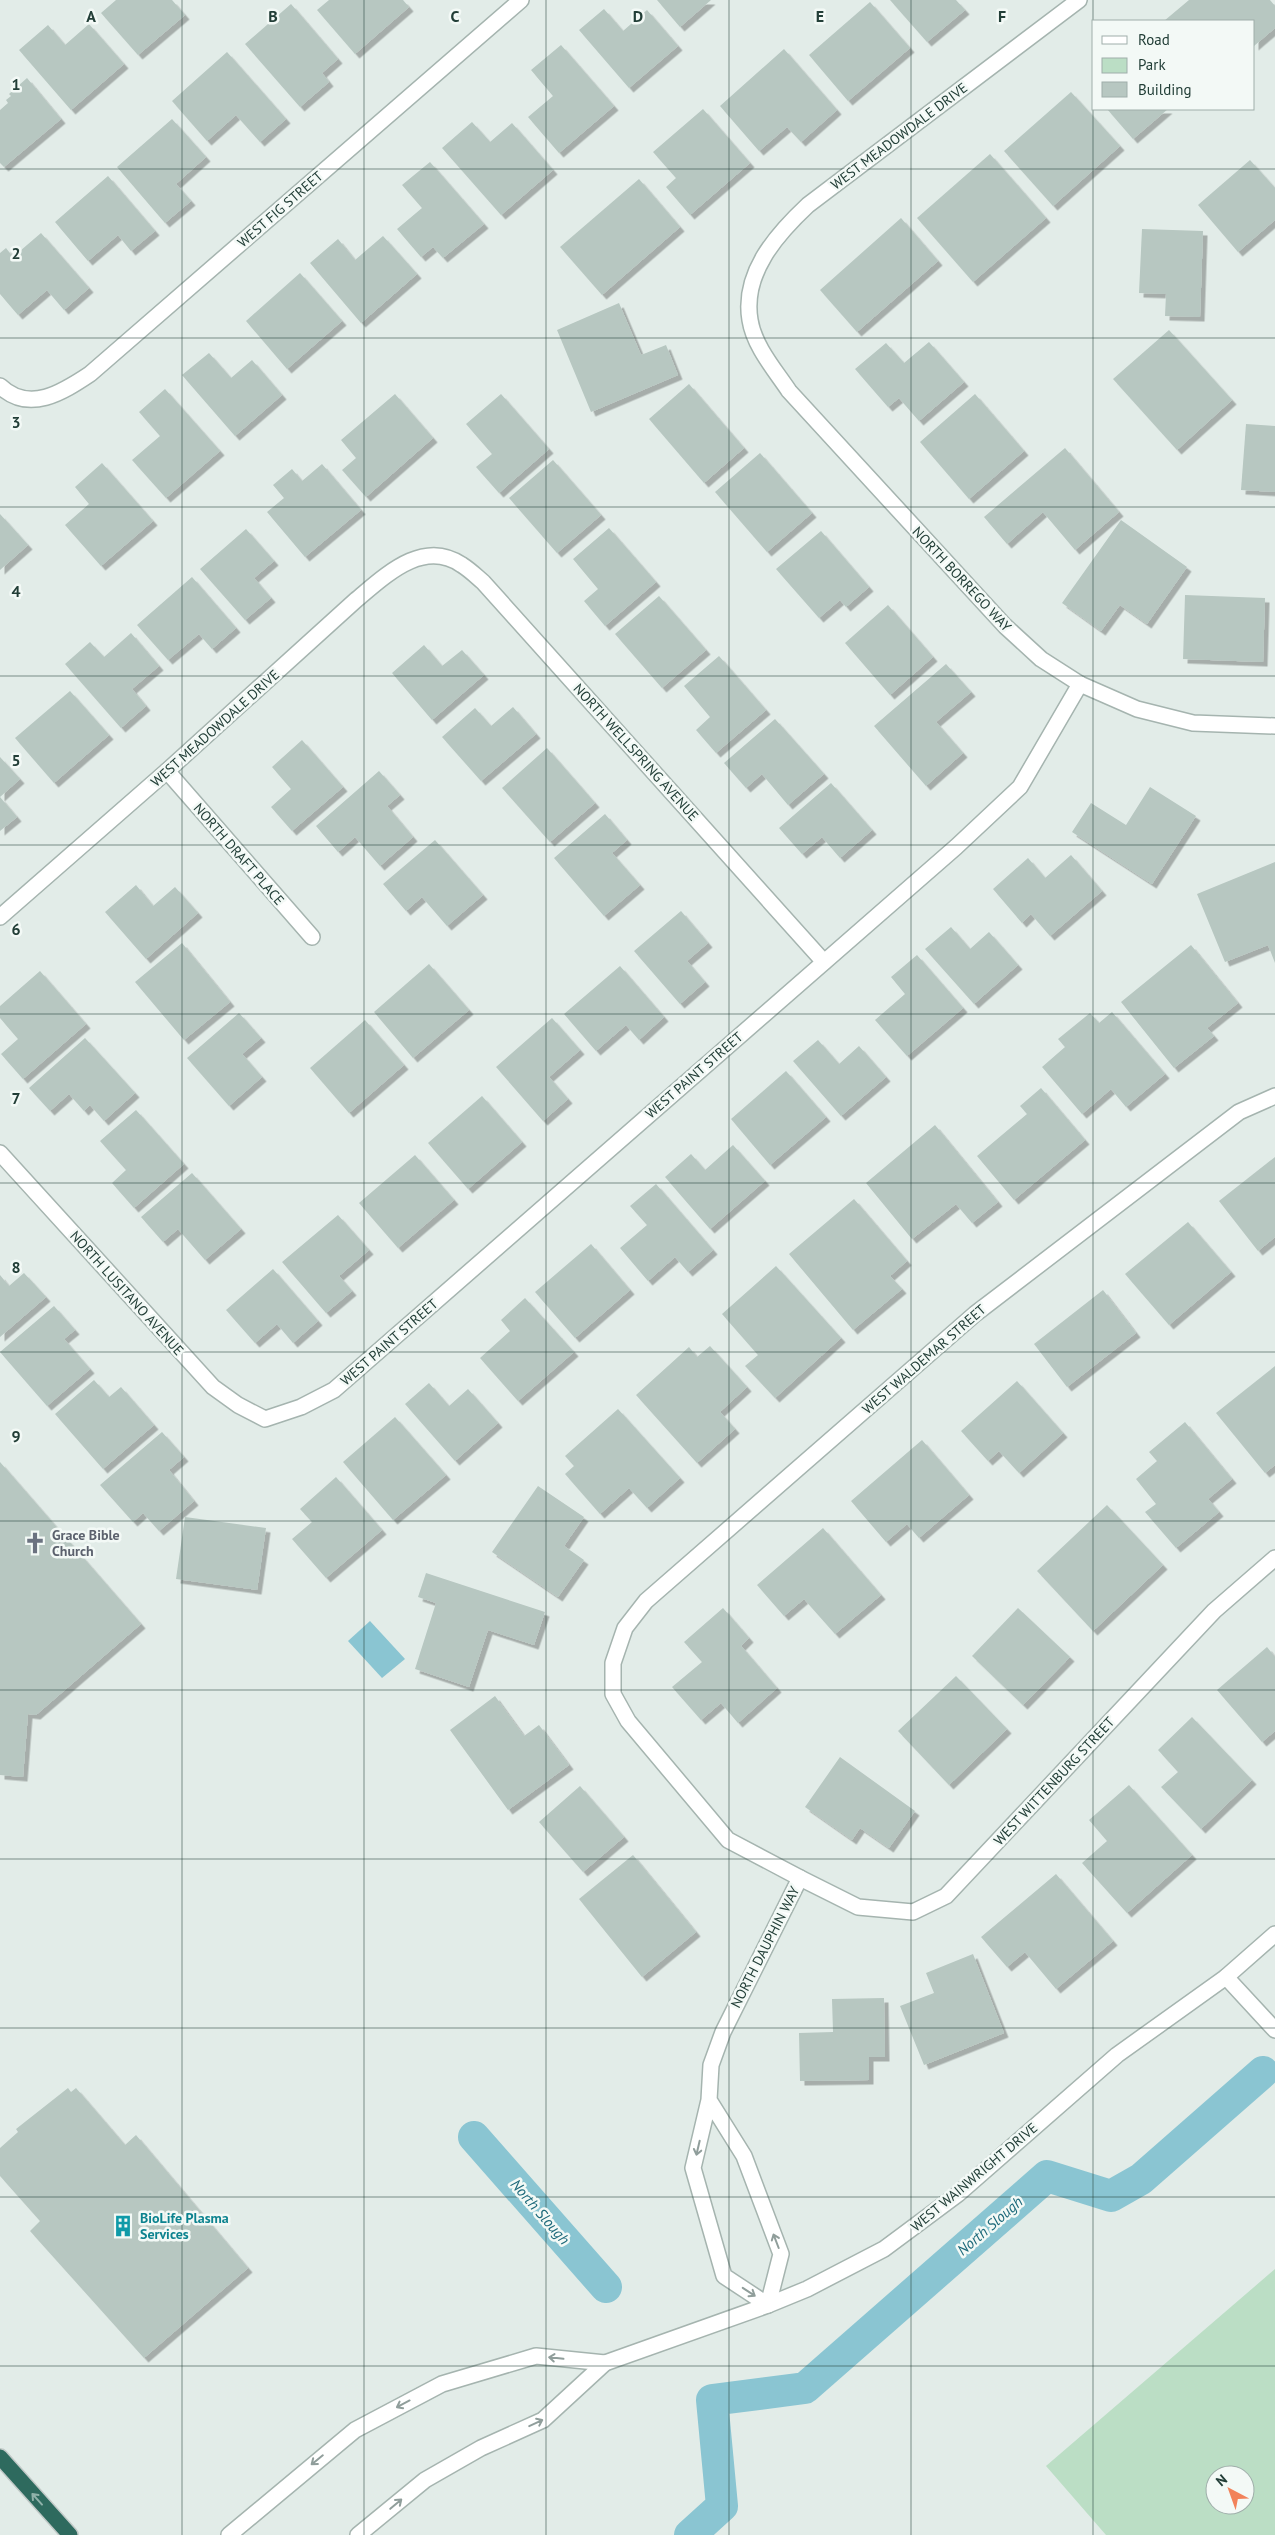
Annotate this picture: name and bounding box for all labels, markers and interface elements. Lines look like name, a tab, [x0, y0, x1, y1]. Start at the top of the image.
text: A	[86, 6, 96, 26]
text: B	[268, 6, 278, 26]
text: C	[451, 6, 460, 26]
text: D	[633, 6, 643, 26]
text: E	[816, 6, 824, 26]
text: F	[998, 6, 1006, 26]
legend	[1092, 20, 1255, 110]
text: Road	[1138, 30, 1170, 49]
text: Park	[1138, 55, 1166, 74]
text: 1	[11, 74, 21, 94]
street label: WEST MEADOWDALE DRIVE	[827, 79, 971, 193]
text: Building	[1138, 80, 1192, 99]
street label: WEST FIG STREET	[234, 167, 327, 251]
text: 2	[11, 243, 21, 263]
text: 3	[11, 412, 21, 432]
street label: NORTH BORREGO WAY	[909, 523, 1015, 635]
text: 4	[11, 581, 21, 601]
street label: WEST MEADOWDALE DRIVE	[147, 666, 283, 790]
street label: NORTH WELLSPRING AVENUE	[570, 680, 702, 824]
text: 5	[11, 750, 21, 770]
street label: NORTH DRAFT PLACE	[190, 799, 288, 909]
text: 6	[11, 919, 21, 939]
street label: WEST PAINT STREET	[642, 1028, 747, 1122]
text: 7	[11, 1088, 21, 1108]
street label: NORTH LUSITANO AVENUE	[66, 1227, 188, 1359]
text: 8	[11, 1257, 21, 1277]
street label: WEST PAINT STREET	[337, 1295, 442, 1389]
street label: WEST WALDEMAR STREET	[858, 1300, 990, 1418]
text: 9	[11, 1426, 21, 1446]
place label: Grace Bible Church	[52, 1526, 120, 1560]
church icon: Grace Bible Church	[22, 1530, 48, 1556]
street label: WEST WITTENBURG STREET	[990, 1713, 1118, 1849]
street label: NORTH DAUPHIN WAY	[727, 1883, 804, 2011]
street label: WEST WAINWRIGHT DRIVE	[907, 2119, 1041, 2235]
one-way arrow	[693, 2139, 702, 2155]
water label: North Slough	[507, 2175, 574, 2248]
water label: North Slough	[953, 2192, 1026, 2259]
place label: BioLife Plasma Services	[140, 2209, 229, 2243]
building icon: BioLife Plasma Services	[110, 2213, 136, 2239]
one-way arrow	[771, 2234, 781, 2249]
one-way arrow	[741, 2287, 755, 2297]
one-way arrow	[548, 2353, 564, 2363]
one-way arrow	[396, 2400, 411, 2409]
one-way arrow	[528, 2418, 543, 2428]
one-way arrow	[311, 2455, 324, 2466]
north arrow	[1205, 2465, 1255, 2515]
text: N	[1212, 2470, 1231, 2490]
one-way arrow	[31, 2492, 43, 2505]
one-way arrow	[389, 2498, 402, 2509]

